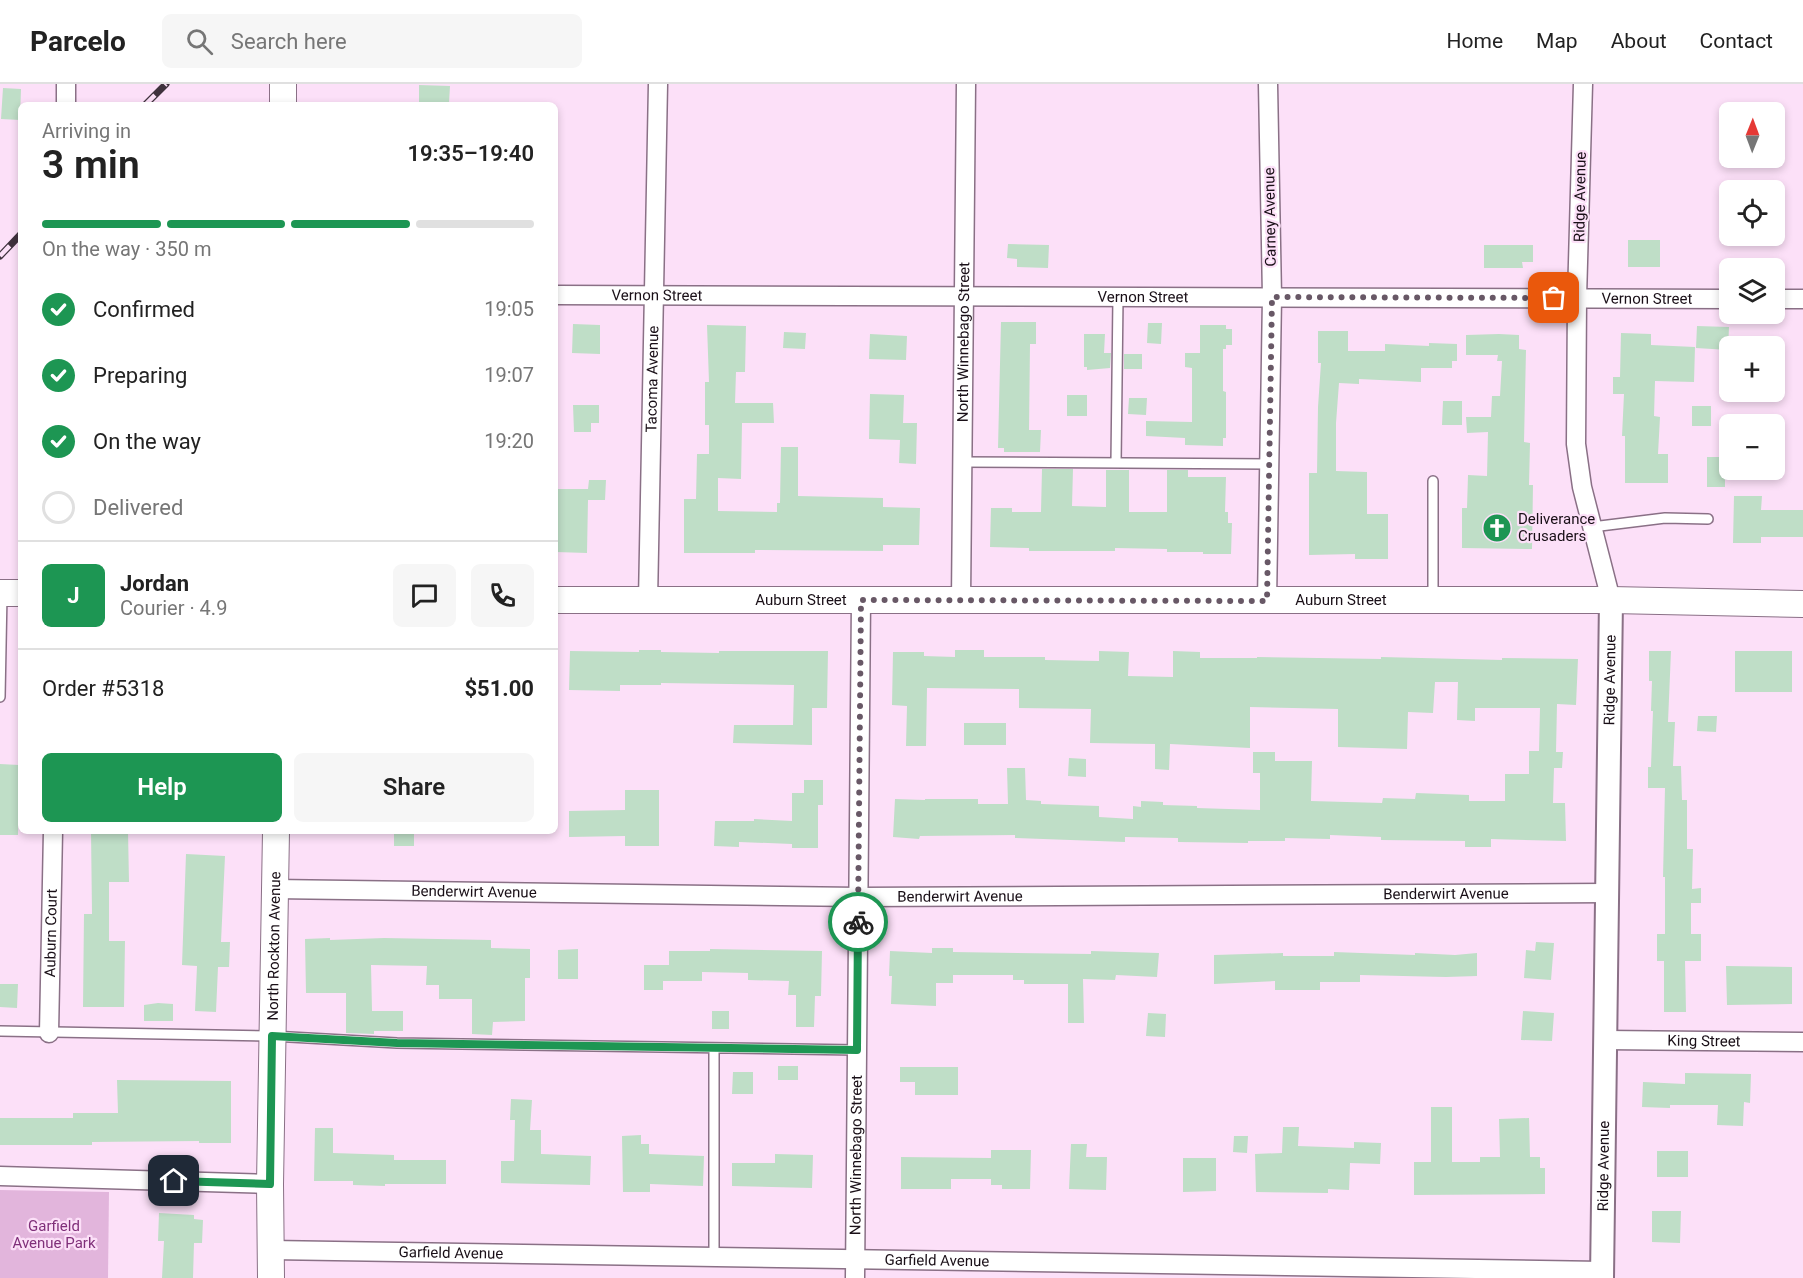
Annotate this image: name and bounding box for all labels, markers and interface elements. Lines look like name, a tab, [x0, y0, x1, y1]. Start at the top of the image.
search box	[162, 14, 582, 68]
text: Parcelo	[30, 25, 126, 58]
icon: search	[183, 25, 216, 58]
text: Search here	[231, 29, 347, 54]
text: Home	[1447, 29, 1503, 53]
text: Map	[1536, 29, 1578, 53]
text: About	[1611, 29, 1667, 53]
text: Contact	[1700, 29, 1773, 53]
north arrow	[1719, 102, 1785, 168]
map controls	[1719, 102, 1785, 480]
text: Arriving in	[42, 119, 131, 143]
text: 19:35–19:40	[407, 141, 534, 166]
text: 3 min	[42, 142, 140, 188]
street label: Ridge Avenue	[1570, 152, 1590, 242]
street label: Carney Avenue	[1260, 167, 1280, 267]
button: locate	[1719, 180, 1785, 246]
text: On the way · 350 m	[42, 237, 211, 261]
button: layers	[1719, 258, 1785, 324]
street label: North Winnebago Street	[954, 262, 973, 422]
pin	[1528, 272, 1579, 323]
icon: bag	[1537, 281, 1570, 314]
street label: Vernon Street	[612, 286, 703, 305]
street label: Vernon Street	[1098, 288, 1189, 306]
street label: Vernon Street	[1602, 290, 1693, 308]
icon: check	[42, 293, 75, 326]
text: Confirmed	[93, 297, 195, 322]
text: 19:05	[484, 297, 534, 321]
street label: Tacoma Avenue	[642, 325, 662, 433]
button: +	[1719, 336, 1785, 402]
icon: check	[42, 359, 75, 392]
text: Preparing	[93, 363, 187, 388]
text: 19:07	[484, 363, 534, 387]
button: −	[1719, 414, 1785, 480]
icon: check	[42, 425, 75, 458]
text: On the way	[93, 429, 201, 454]
text: 19:20	[484, 429, 534, 453]
text: Delivered	[93, 495, 183, 520]
place label: Deliverance Crusaders	[1518, 510, 1595, 545]
church icon: Deliverance Crusaders	[1481, 512, 1513, 544]
button: chat	[393, 564, 456, 627]
button: phone	[471, 564, 534, 627]
text: Jordan	[120, 571, 189, 596]
text: J	[67, 583, 80, 608]
street label: Auburn Street	[755, 591, 847, 609]
street label: Auburn Street	[1295, 591, 1387, 609]
text: Courier · 4.9	[120, 596, 227, 620]
street label: Ridge Avenue	[1600, 635, 1620, 725]
text: Order #5318	[42, 676, 164, 701]
text: $51.00	[465, 676, 534, 701]
button: Help	[42, 753, 282, 822]
button: Share	[294, 753, 534, 822]
street label: North Rockton Avenue	[264, 871, 284, 1021]
street label: Benderwirt Avenue	[411, 882, 537, 902]
street label: Benderwirt Avenue	[1383, 885, 1509, 903]
street label: Benderwirt Avenue	[897, 887, 1023, 906]
street label: Auburn Court	[41, 888, 61, 978]
courier	[828, 892, 888, 952]
icon: bike	[842, 906, 875, 939]
street label: King Street	[1667, 1032, 1741, 1050]
street label: North Winnebago Street	[846, 1075, 866, 1235]
street label: Ridge Avenue	[1594, 1121, 1613, 1211]
pin	[148, 1155, 199, 1206]
icon: home	[157, 1164, 190, 1197]
park label: Garfield Avenue Park	[13, 1217, 96, 1252]
street label: Garfield Avenue	[398, 1243, 504, 1263]
street label: Garfield Avenue	[884, 1251, 989, 1270]

